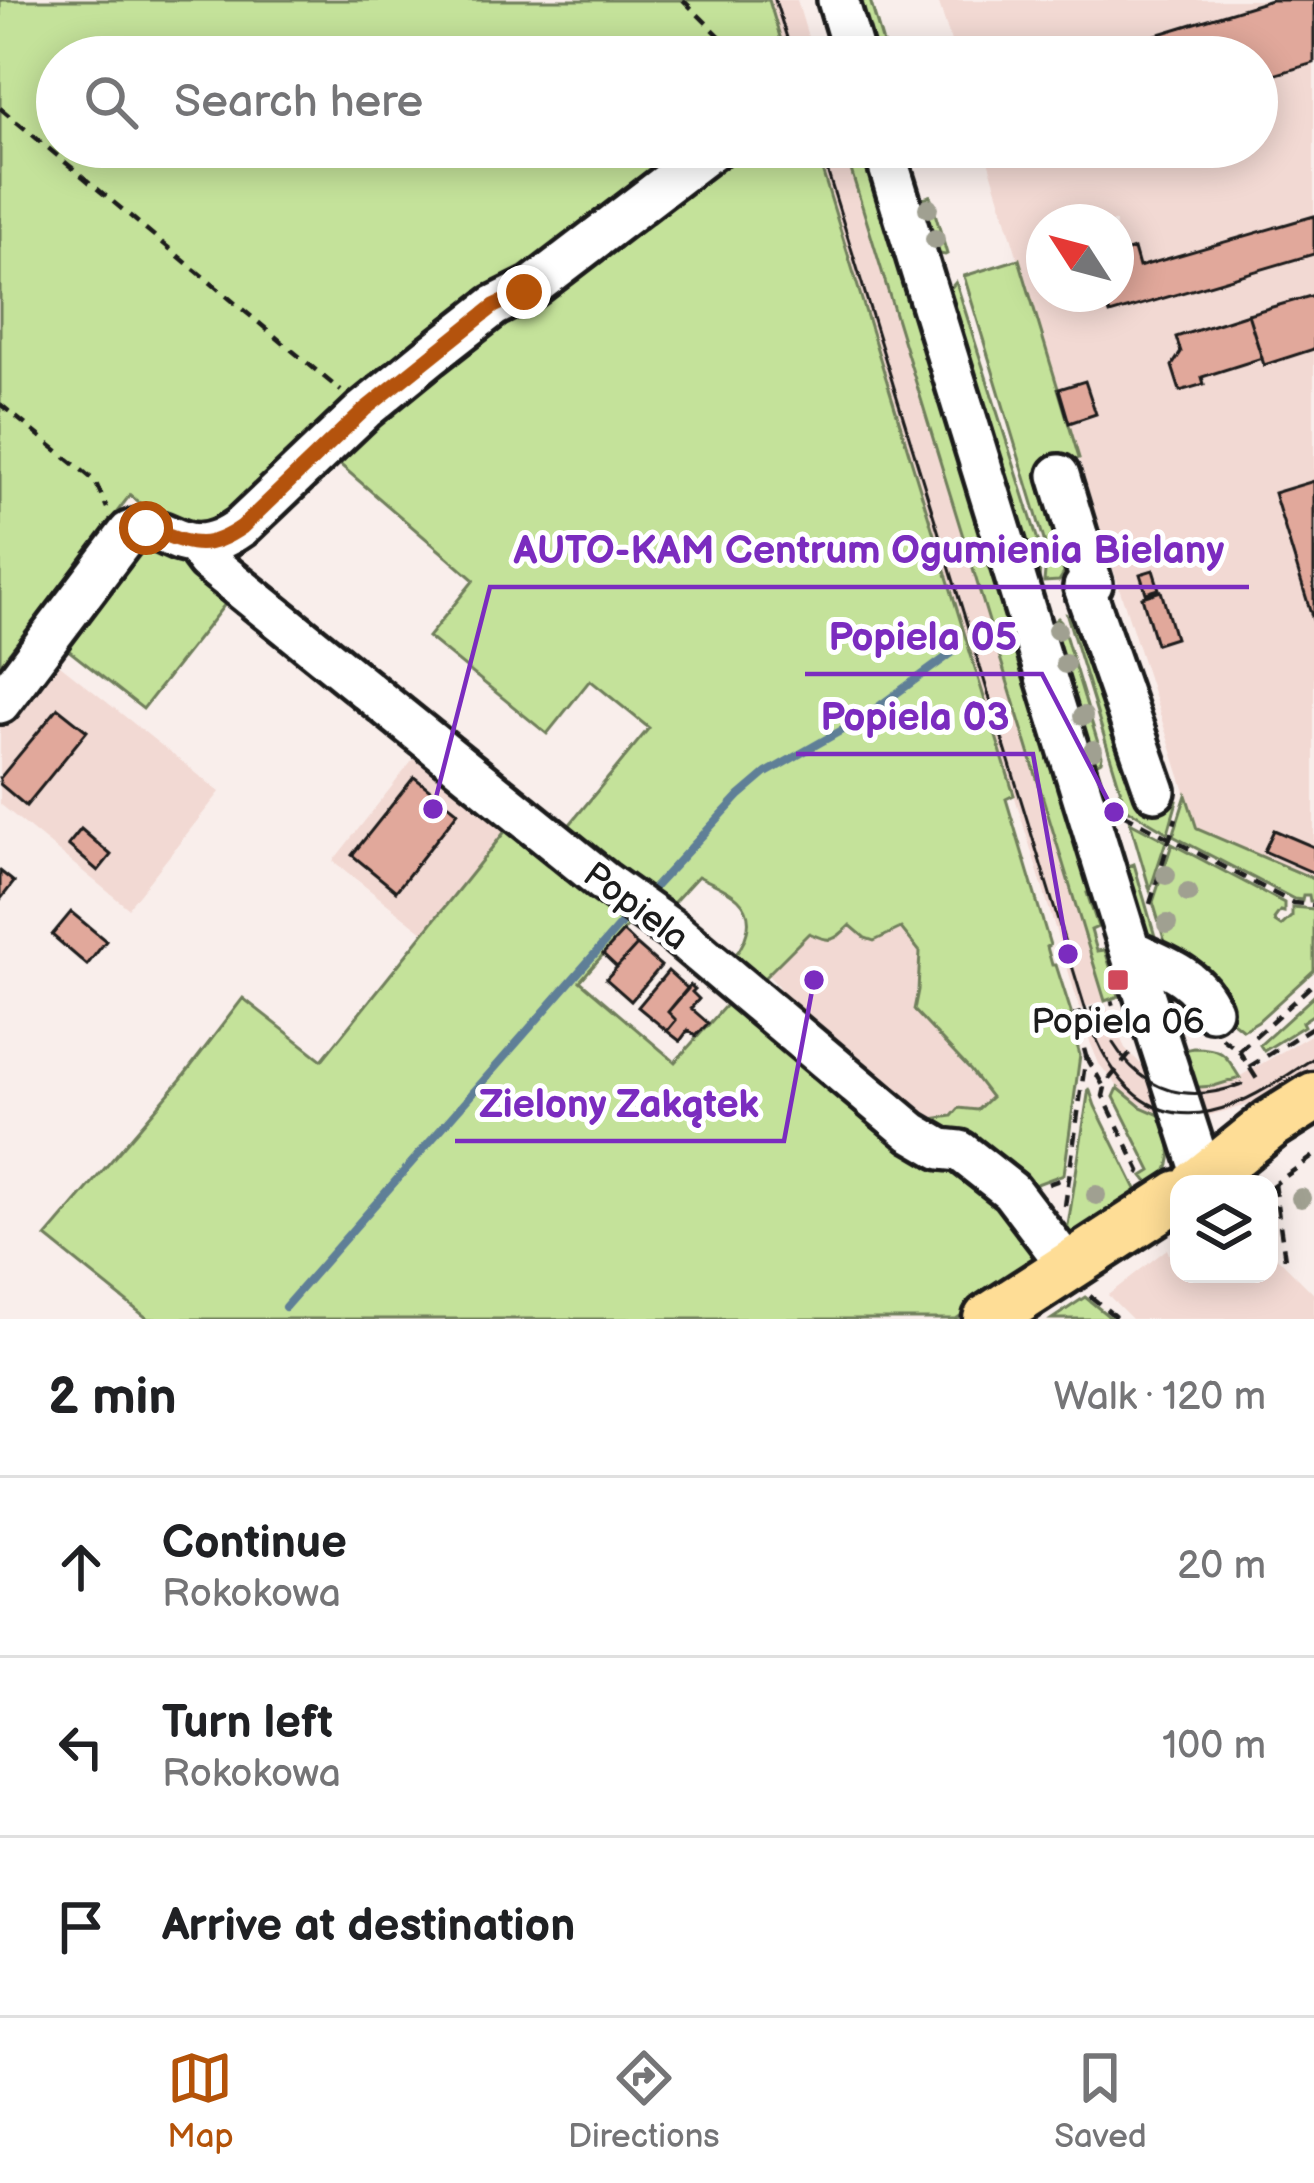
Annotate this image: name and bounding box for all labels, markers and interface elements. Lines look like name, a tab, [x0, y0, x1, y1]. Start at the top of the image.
search box	[36, 36, 1278, 168]
icon: search	[78, 69, 144, 135]
text: Search here	[174, 75, 423, 130]
north arrow	[1026, 204, 1134, 312]
route end	[497, 265, 551, 319]
route start	[119, 501, 173, 555]
callout: AUTO-KAM Centrum Ogumienia Bielany	[490, 512, 1249, 587]
text: AUTO-KAM Centrum Ogumienia Bielany	[513, 528, 1225, 575]
callout: Popiela 05	[805, 599, 1042, 674]
text: Popiela 05	[829, 615, 1017, 662]
callout: Popiela 03	[796, 679, 1033, 754]
text: Popiela 03	[820, 695, 1010, 742]
street label: Popiela	[574, 854, 697, 960]
marker: Popiela 06	[1105, 967, 1131, 993]
place label: Popiela 06	[1031, 1001, 1205, 1044]
callout: Zielony Zakątek	[455, 1066, 784, 1141]
text: Zielony Zakątek	[479, 1082, 759, 1129]
map controls	[1170, 1175, 1278, 1283]
button: layers	[1170, 1175, 1278, 1283]
text: 2 min	[48, 1367, 177, 1428]
text: Walk · 120 m	[1054, 1374, 1266, 1421]
text: Continue	[162, 1516, 347, 1571]
icon: ahead	[48, 1534, 114, 1600]
text: 20 m	[1177, 1543, 1266, 1590]
text: Rokokowa	[162, 1571, 341, 1618]
text: Turn left	[162, 1696, 333, 1751]
icon: left	[48, 1714, 114, 1780]
text: 100 m	[1162, 1723, 1266, 1770]
text: Rokokowa	[162, 1751, 341, 1798]
icon: arrive	[48, 1894, 114, 1960]
text: Arrive at destination	[162, 1899, 575, 1954]
tab: Map	[167, 2045, 234, 2157]
tab: Directions	[568, 2045, 720, 2157]
tab: Saved	[1054, 2045, 1147, 2157]

